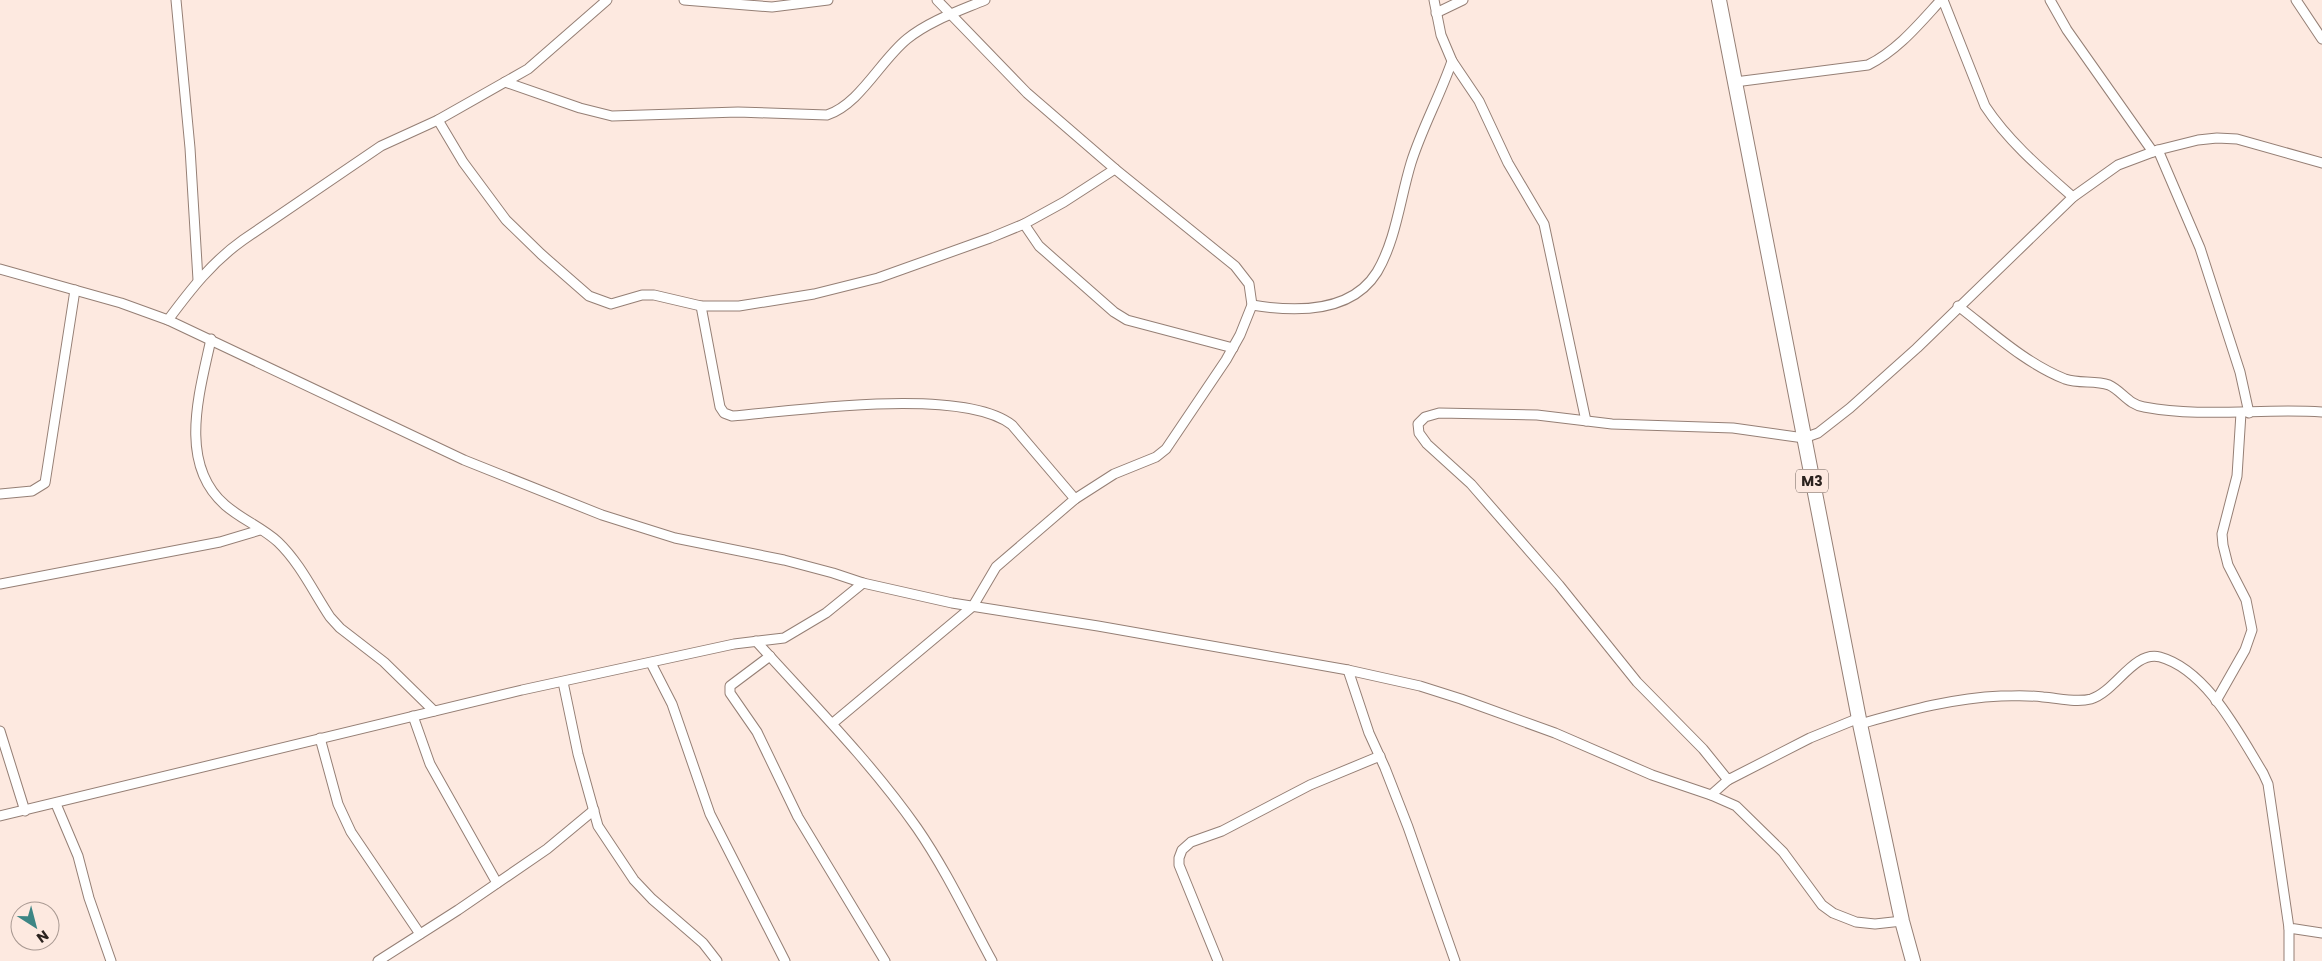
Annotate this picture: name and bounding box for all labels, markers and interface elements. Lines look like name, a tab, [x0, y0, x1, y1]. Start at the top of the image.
road number: M3	[1796, 470, 1828, 492]
north arrow	[10, 901, 60, 951]
text: N	[33, 925, 53, 948]

